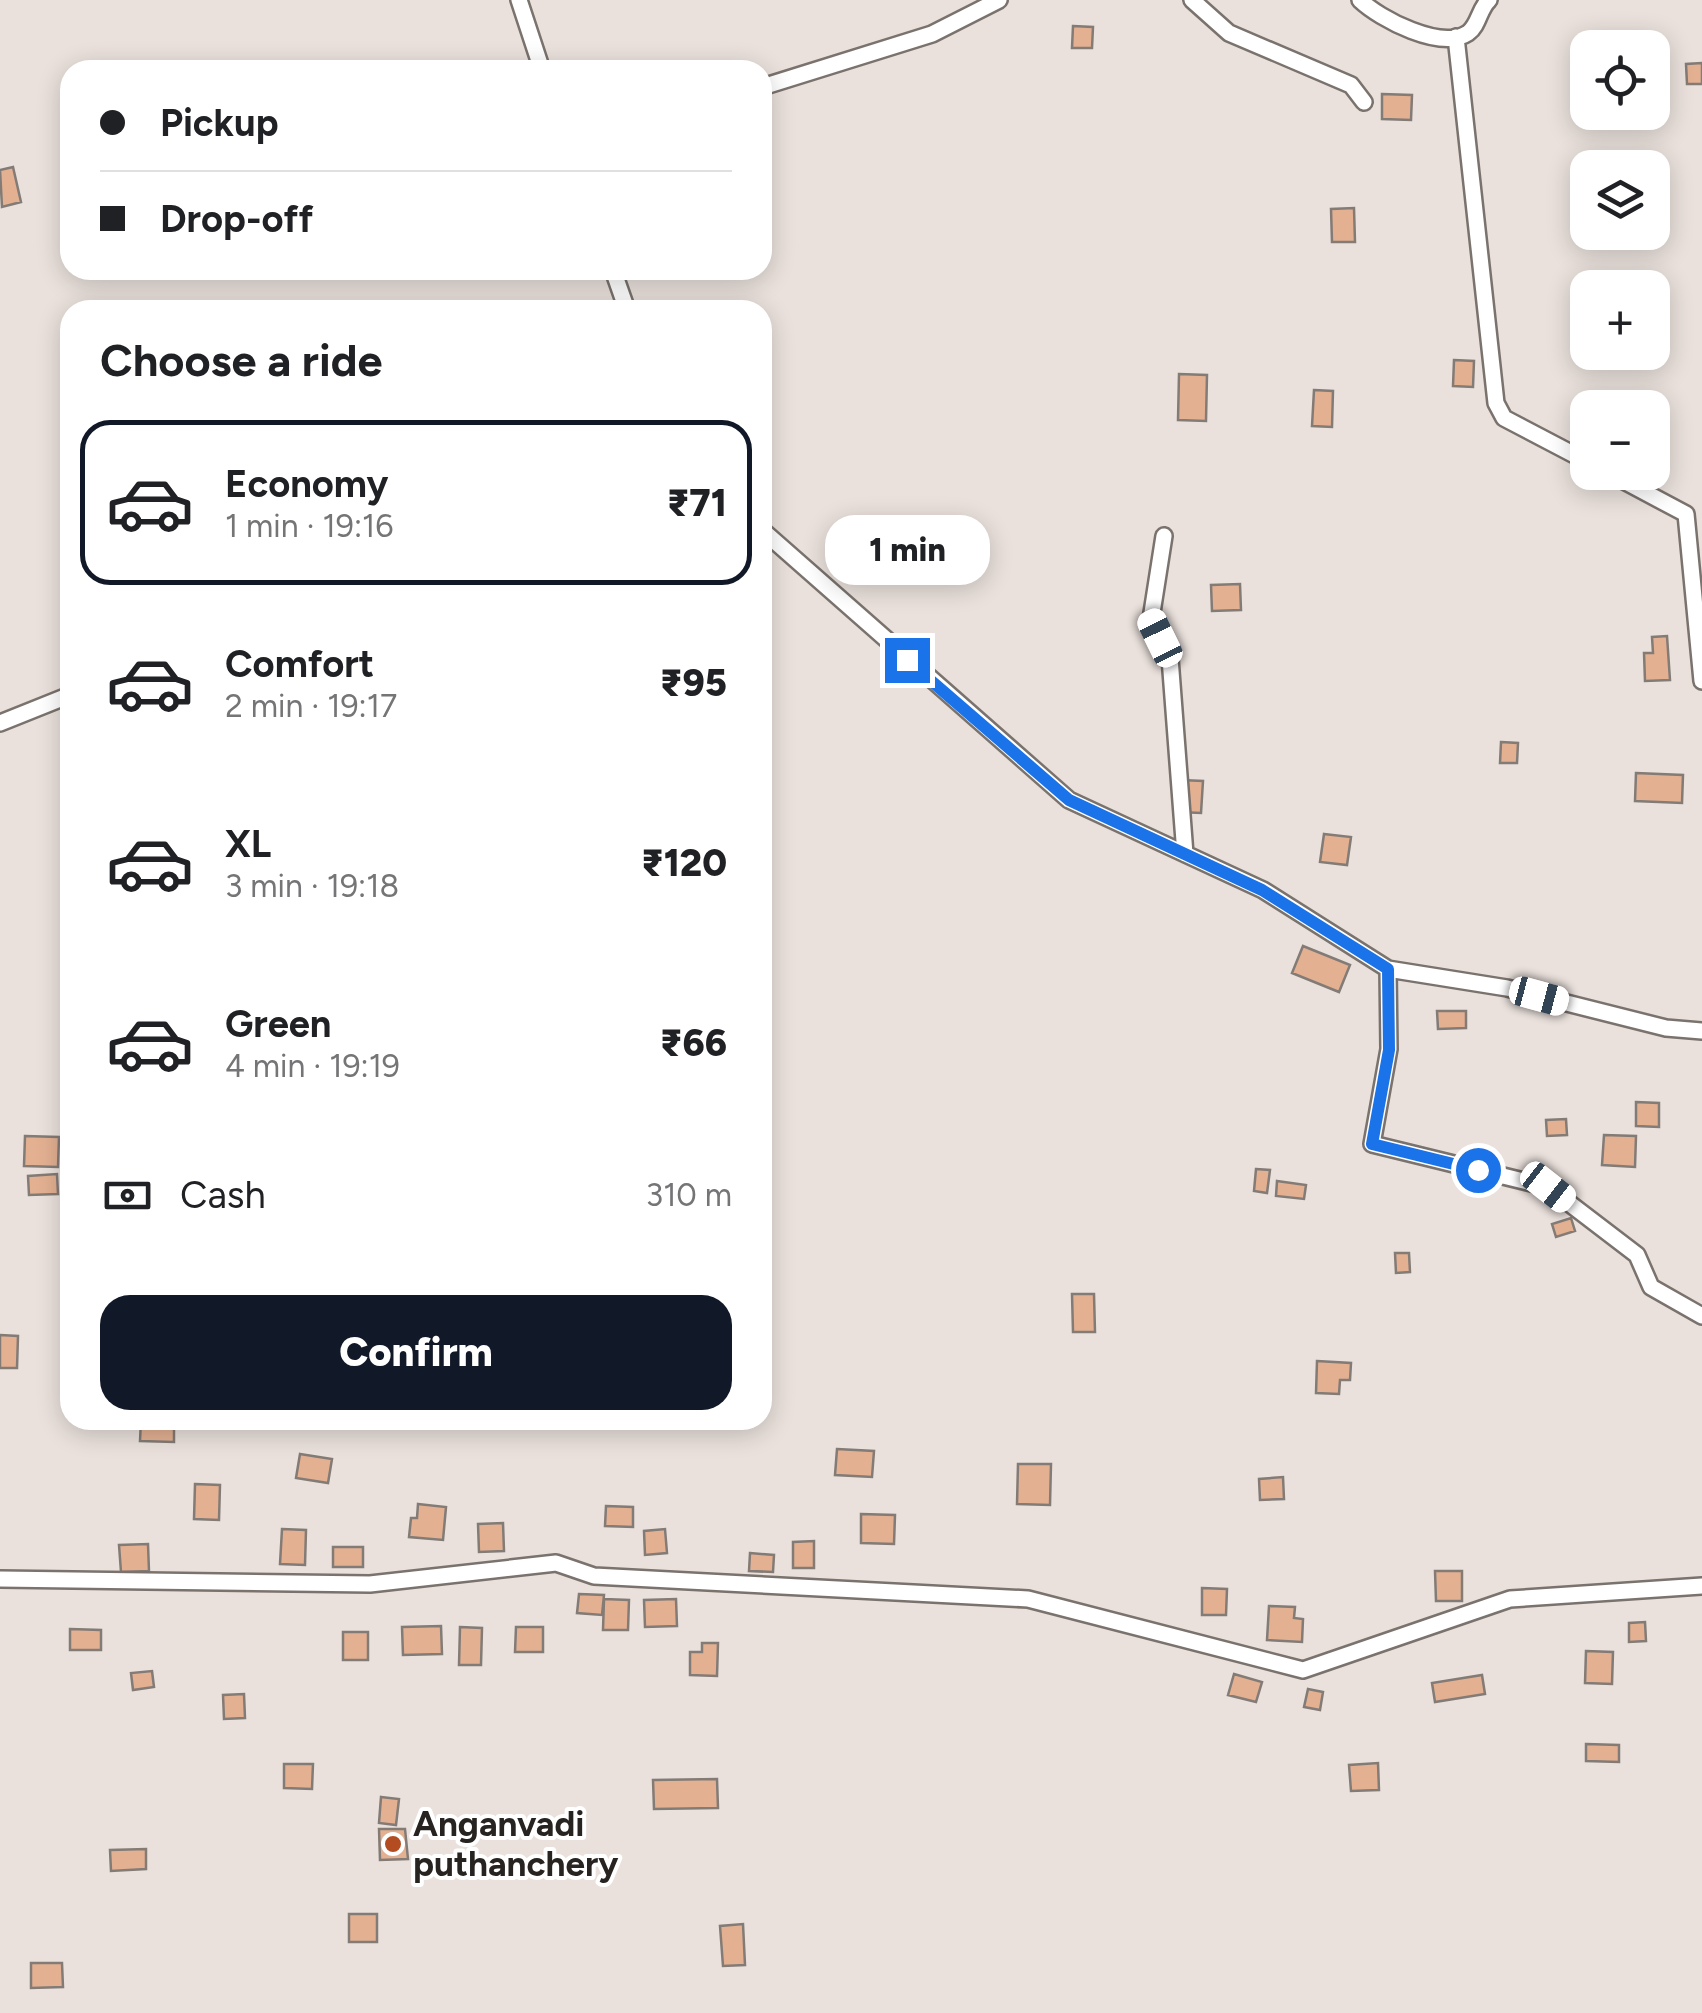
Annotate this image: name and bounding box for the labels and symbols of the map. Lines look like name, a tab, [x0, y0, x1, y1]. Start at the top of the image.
callout: 1 min	[824, 515, 990, 585]
car	[1133, 604, 1187, 672]
route end	[885, 638, 930, 683]
car	[1506, 974, 1572, 1018]
route start	[1456, 1148, 1501, 1193]
car	[1515, 1157, 1581, 1217]
place label: Anganvadi puthanchery	[413, 1803, 619, 1885]
marker: Anganvadi puthanchery	[382, 1833, 404, 1855]

